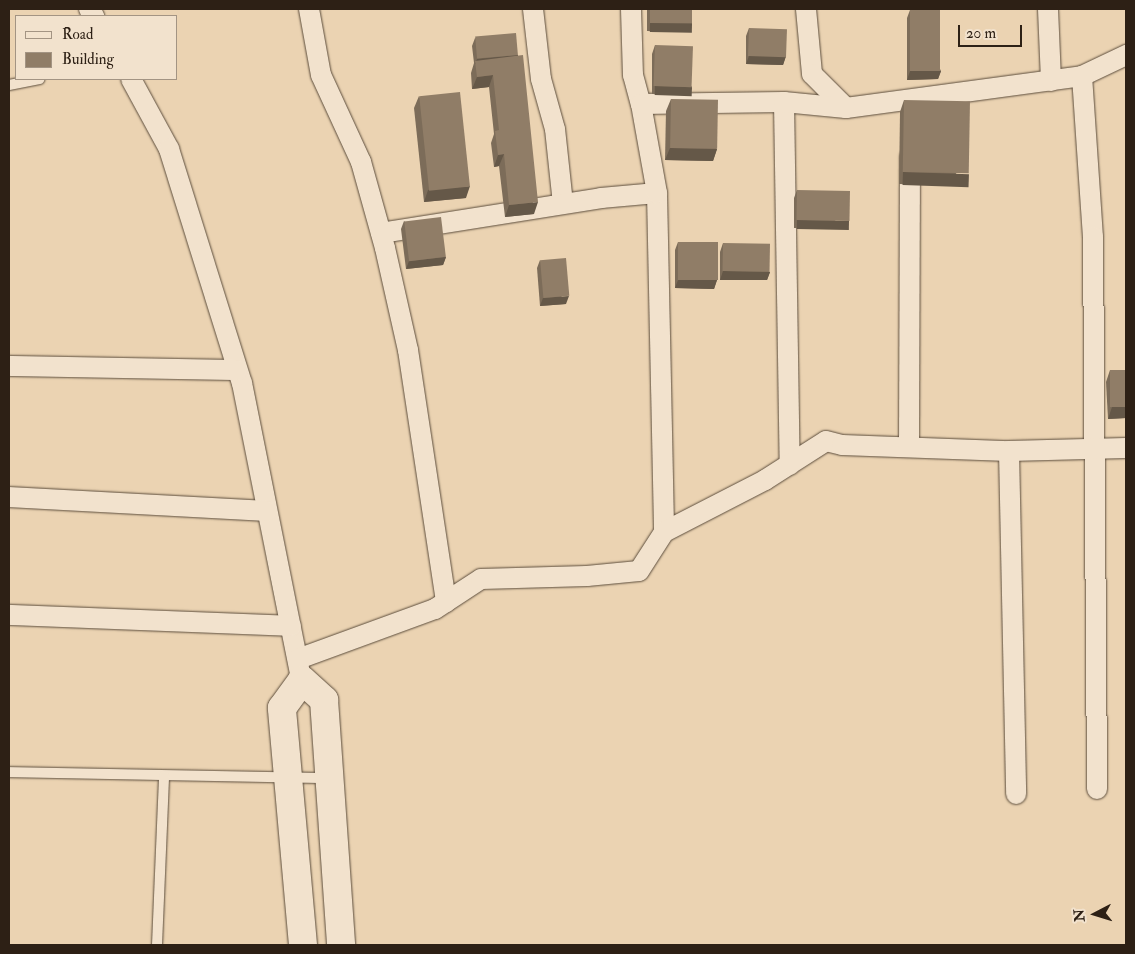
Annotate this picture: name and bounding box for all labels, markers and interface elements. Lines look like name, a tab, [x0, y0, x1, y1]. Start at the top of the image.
legend	[15, 15, 178, 80]
scale bar	[960, 15, 1024, 47]
text: 20 m	[966, 24, 996, 43]
text: Road	[62, 25, 93, 44]
text: Building	[62, 50, 114, 69]
north arrow	[1070, 889, 1120, 939]
text: N	[1071, 908, 1089, 922]

